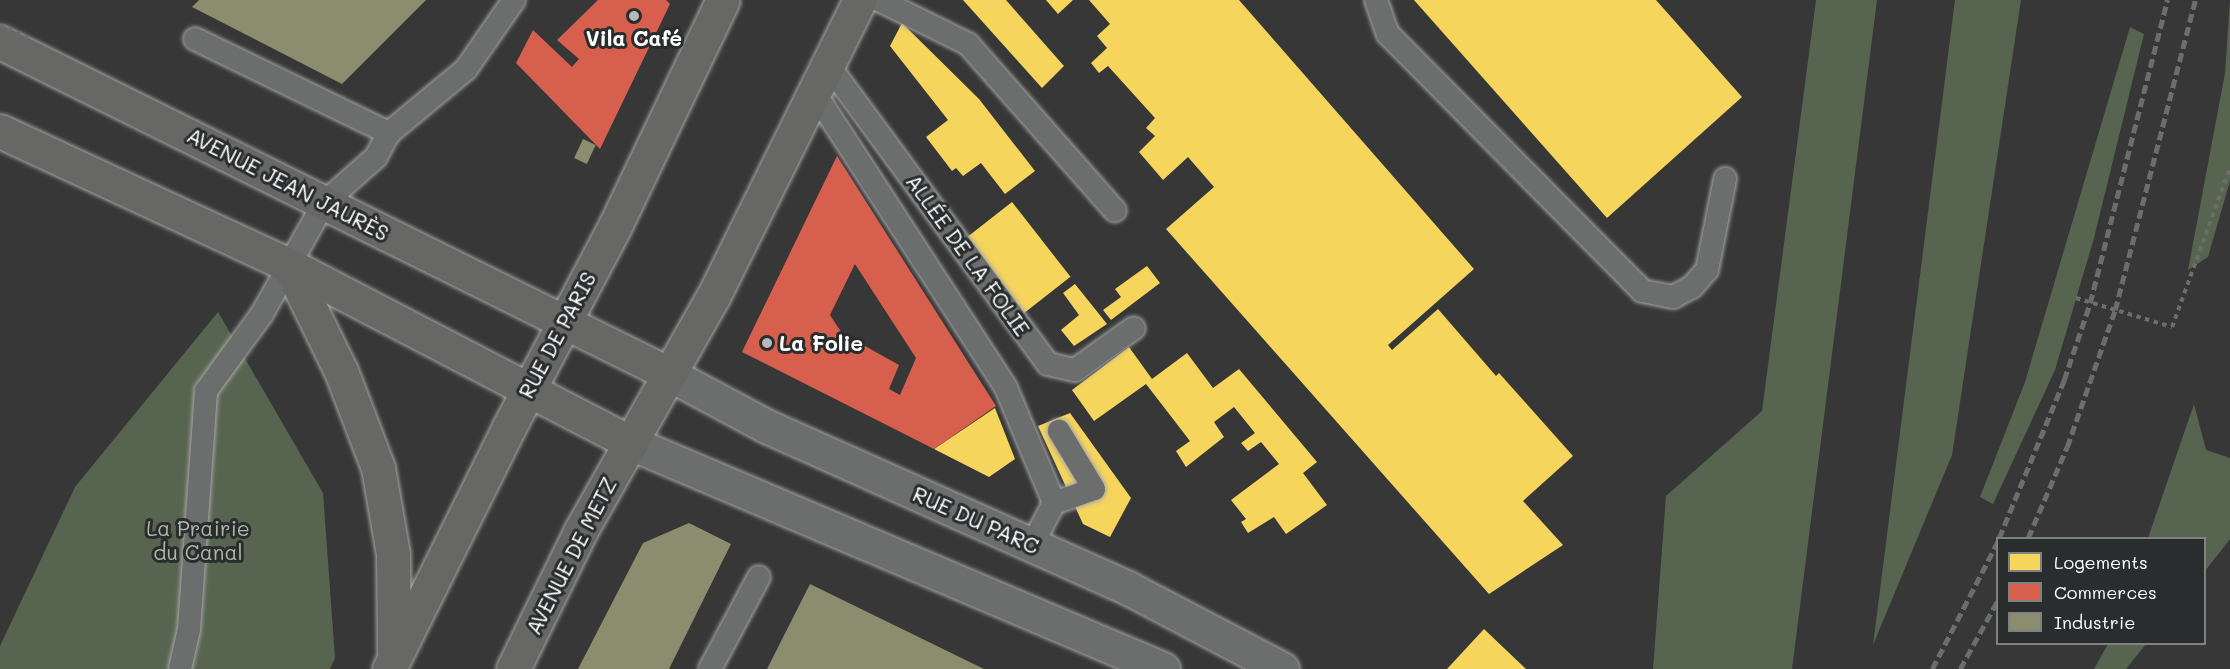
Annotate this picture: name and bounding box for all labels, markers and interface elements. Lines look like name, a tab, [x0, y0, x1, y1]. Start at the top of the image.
marker: Vila Café	[627, 9, 641, 23]
place label: Vila Café	[586, 25, 682, 51]
street label: AVENUE JEAN JAURÈS	[183, 122, 393, 246]
street label: ALLÉE DE LA FOLIE	[901, 169, 1035, 341]
street label: RUE DE PARIS	[513, 267, 601, 403]
place label: La Folie	[779, 330, 863, 356]
marker: La Folie	[760, 336, 774, 350]
street label: AVENUE DE METZ	[521, 473, 621, 639]
street label: RUE DU PARC	[909, 481, 1043, 559]
park label: La Prairie du Canal	[146, 515, 250, 565]
legend	[1996, 537, 2206, 645]
text: Logements	[2054, 550, 2148, 574]
text: Commerces	[2054, 580, 2157, 604]
text: Industrie	[2054, 610, 2135, 634]

